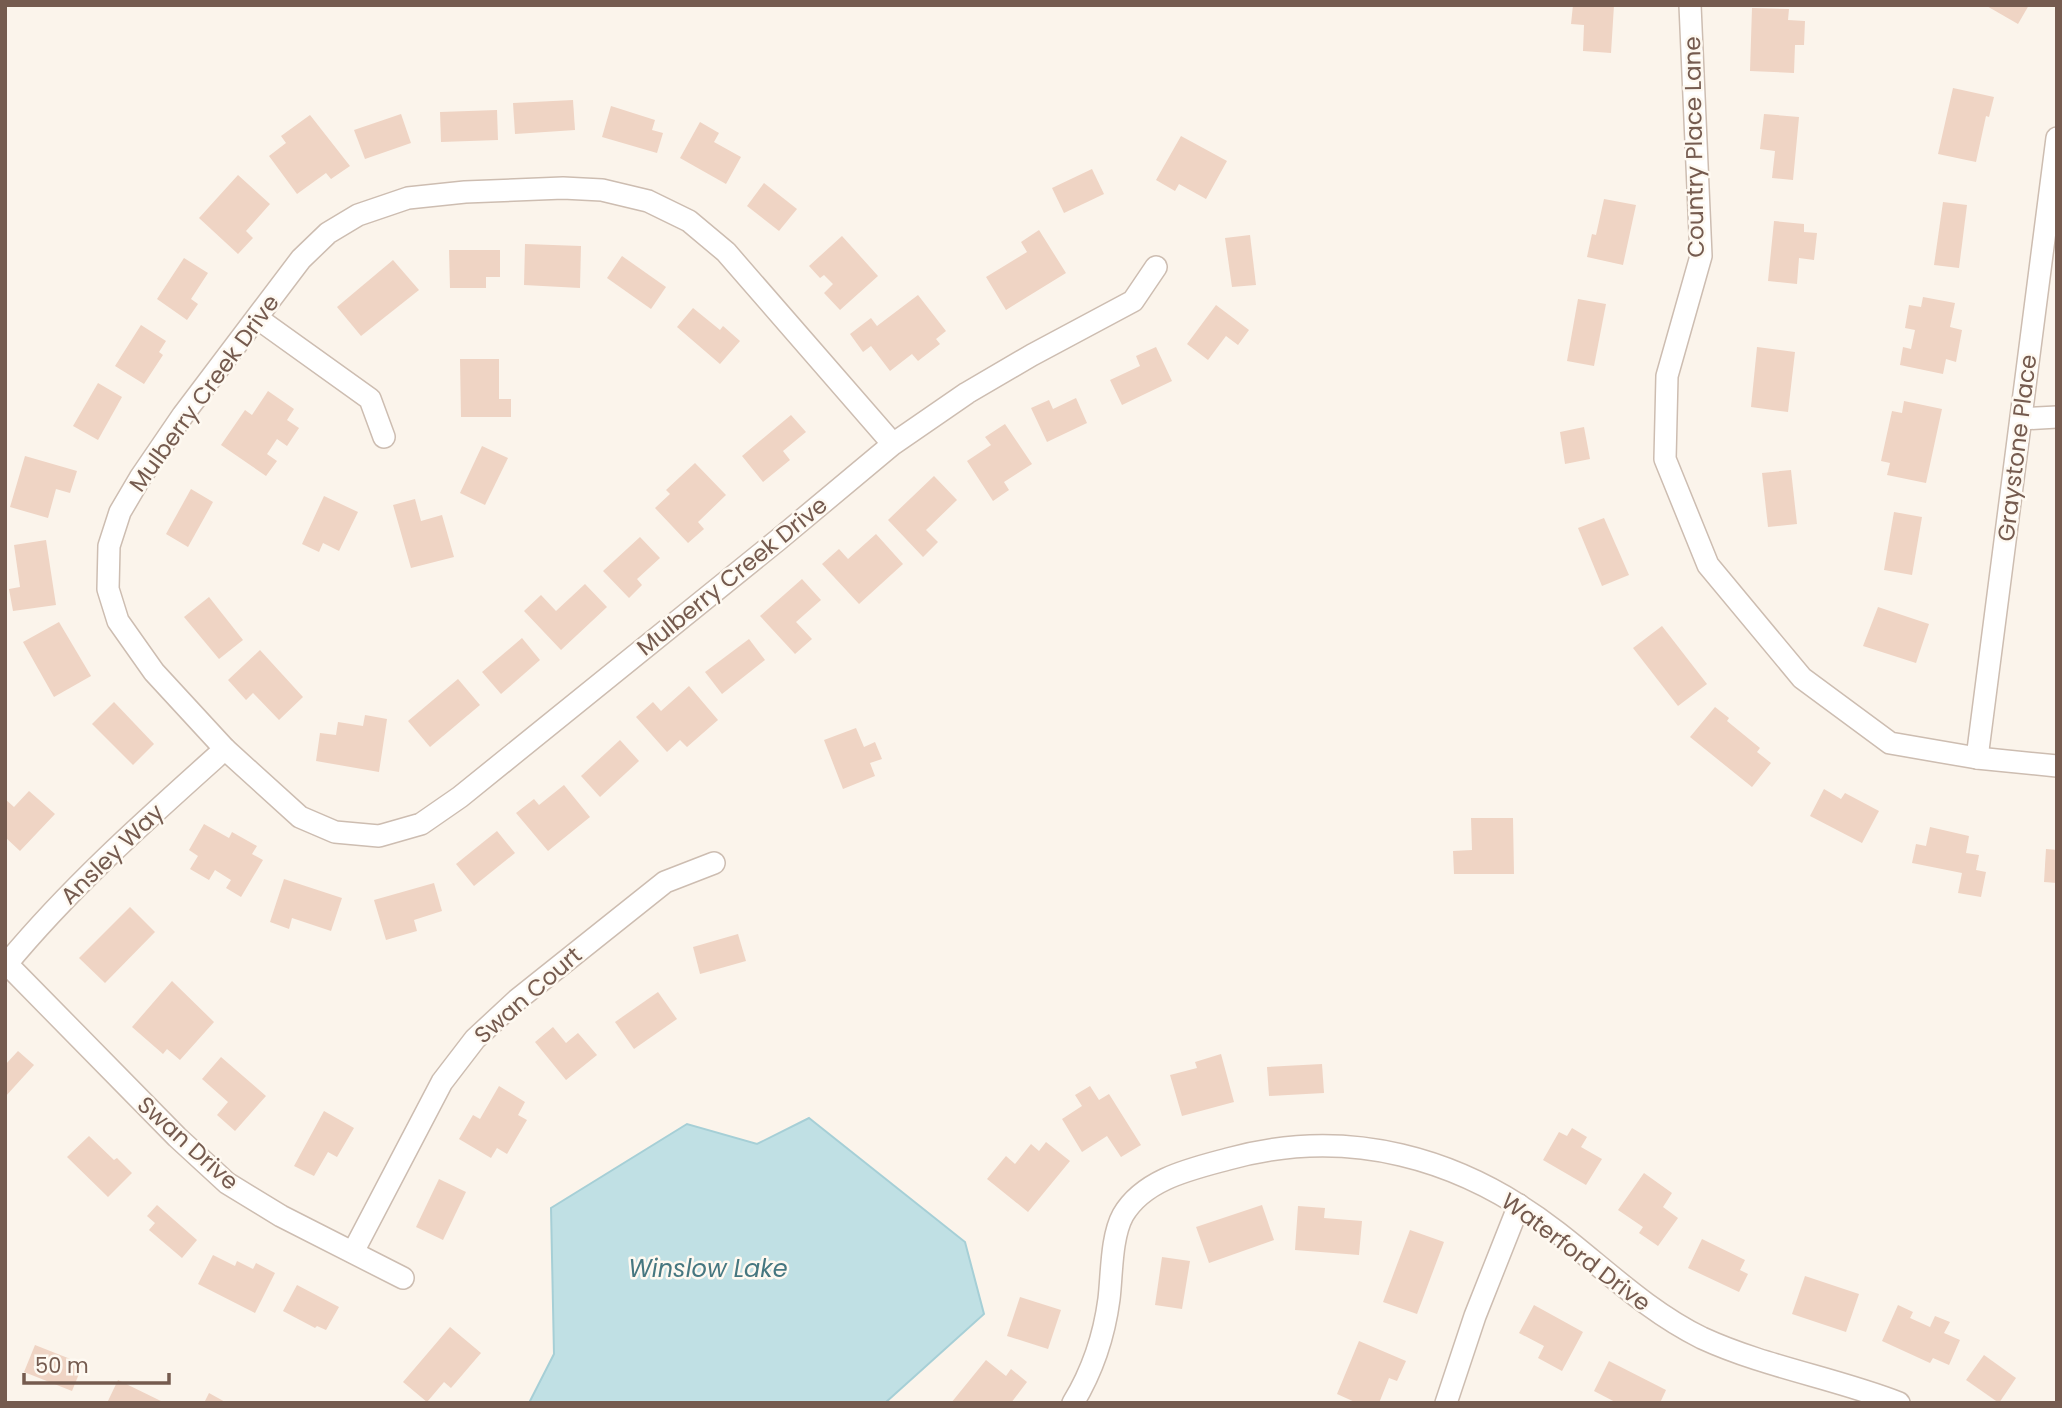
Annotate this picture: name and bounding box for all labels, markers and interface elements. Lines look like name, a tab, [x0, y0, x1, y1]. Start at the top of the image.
street label: Country Place Lane	[1676, 36, 1712, 258]
street label: Mulberry Creek Drive	[121, 288, 287, 498]
street label: Graystone Place	[1990, 353, 2044, 543]
street label: Mulberry Creek Drive	[630, 489, 834, 663]
street label: Ansley Way	[53, 797, 171, 911]
street label: Swan Court	[467, 939, 589, 1051]
street label: Swan Drive	[130, 1089, 246, 1197]
street label: Waterford Drive	[1495, 1185, 1657, 1319]
water label: Winslow Lake	[628, 1252, 788, 1285]
scale bar	[24, 1342, 170, 1386]
text: 50 m	[35, 1351, 89, 1380]

